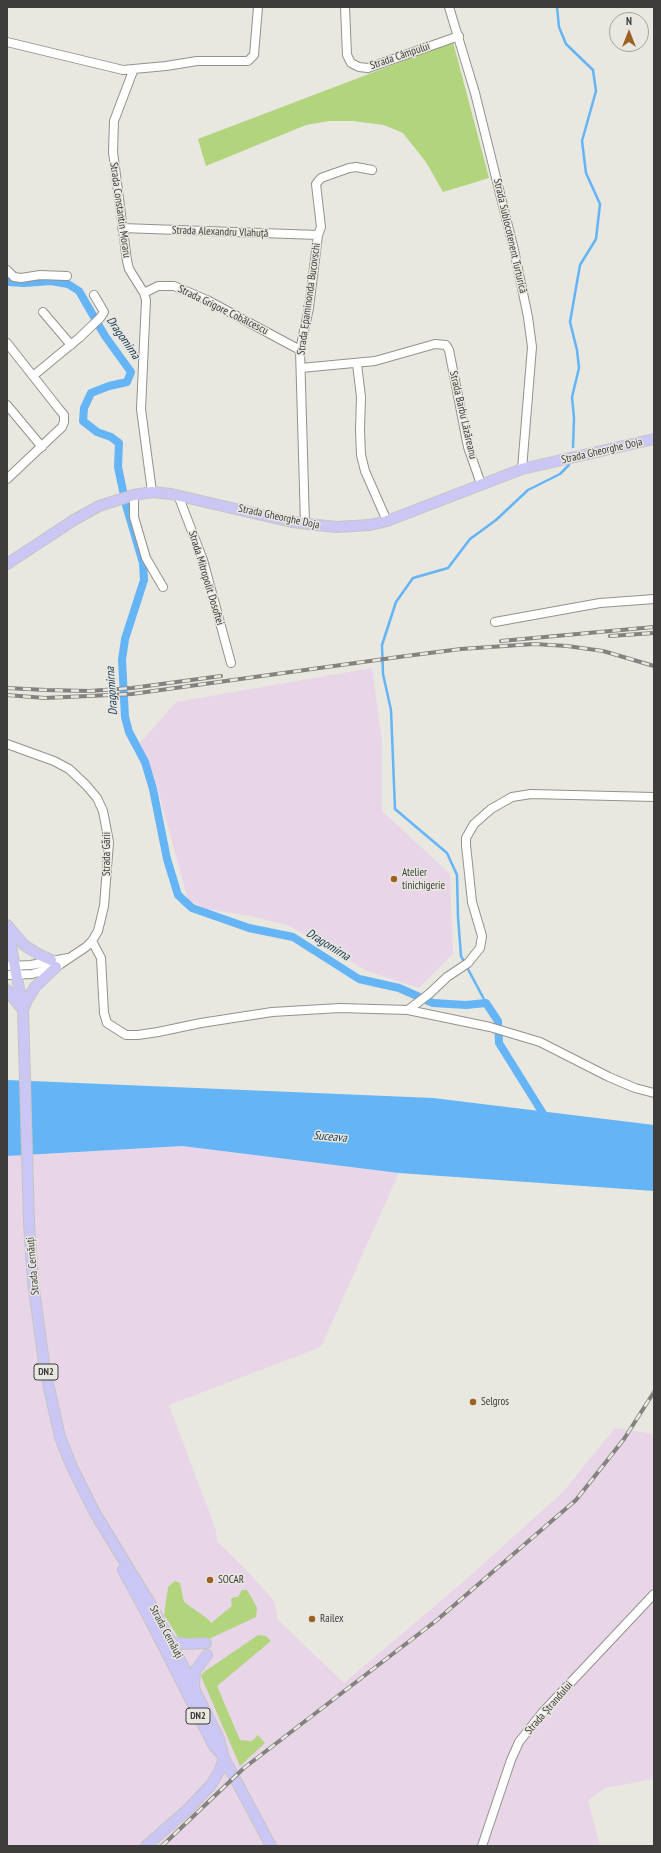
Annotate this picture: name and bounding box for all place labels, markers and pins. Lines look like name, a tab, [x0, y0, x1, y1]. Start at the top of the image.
place label: Atelier tinichigerie	[402, 866, 445, 892]
marker: Atelier tinichigerie	[389, 874, 399, 884]
place label: Selgros	[481, 1395, 509, 1409]
marker: Selgros	[468, 1397, 478, 1407]
place label: SOCAR	[218, 1573, 244, 1587]
marker: SOCAR	[205, 1575, 215, 1585]
place label: Railex	[320, 1612, 344, 1626]
marker: Railex	[307, 1614, 317, 1624]

